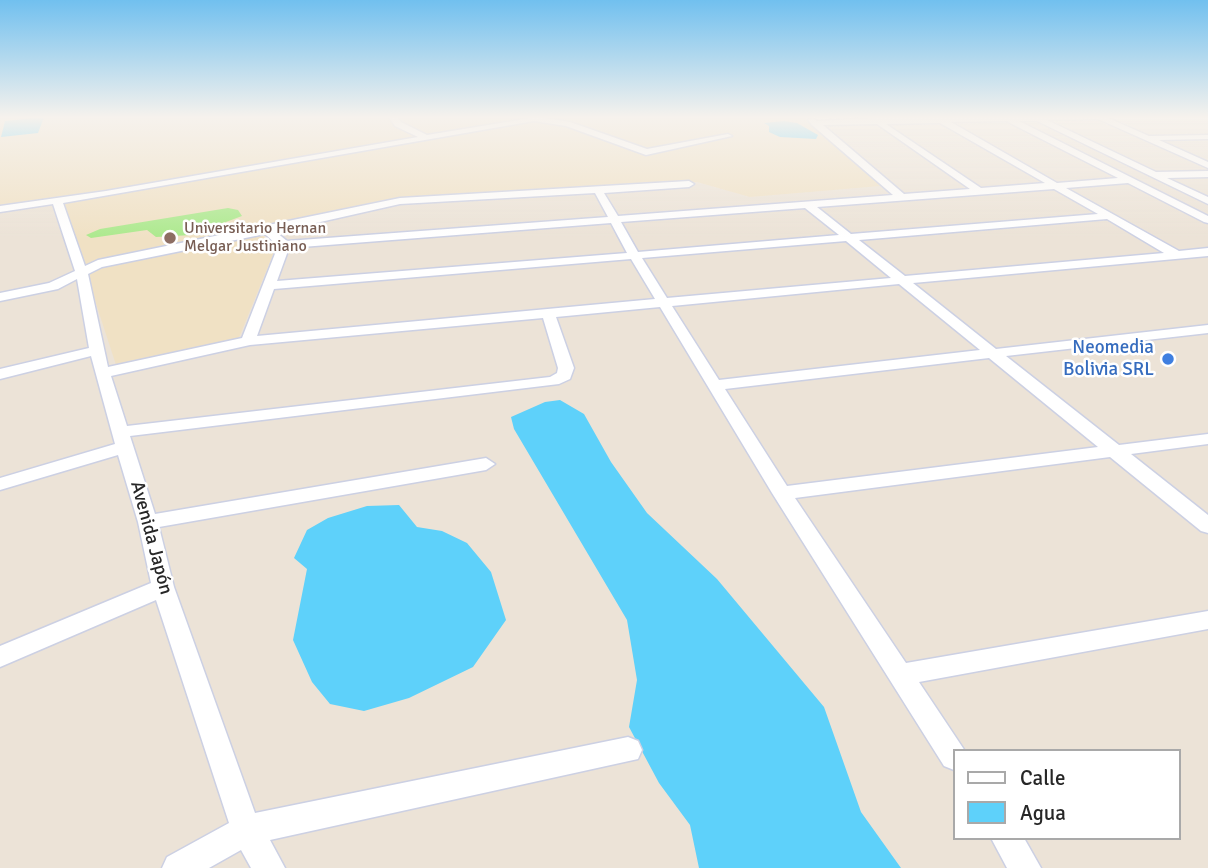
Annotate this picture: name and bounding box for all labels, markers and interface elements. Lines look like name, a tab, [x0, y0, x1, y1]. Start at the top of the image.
place label: Universitario Hernan Melgar Justiniano	[184, 219, 326, 257]
marker: Universitario Hernan Melgar Justiniano	[162, 230, 178, 246]
place label: Neomedia Bolivia SRL	[1063, 337, 1154, 381]
marker: Neomedia Bolivia SRL	[1160, 351, 1176, 367]
street label: Avenida Japón	[125, 479, 177, 597]
legend	[953, 749, 1180, 840]
text: Calle	[1020, 765, 1066, 791]
text: Agua	[1020, 800, 1066, 826]

